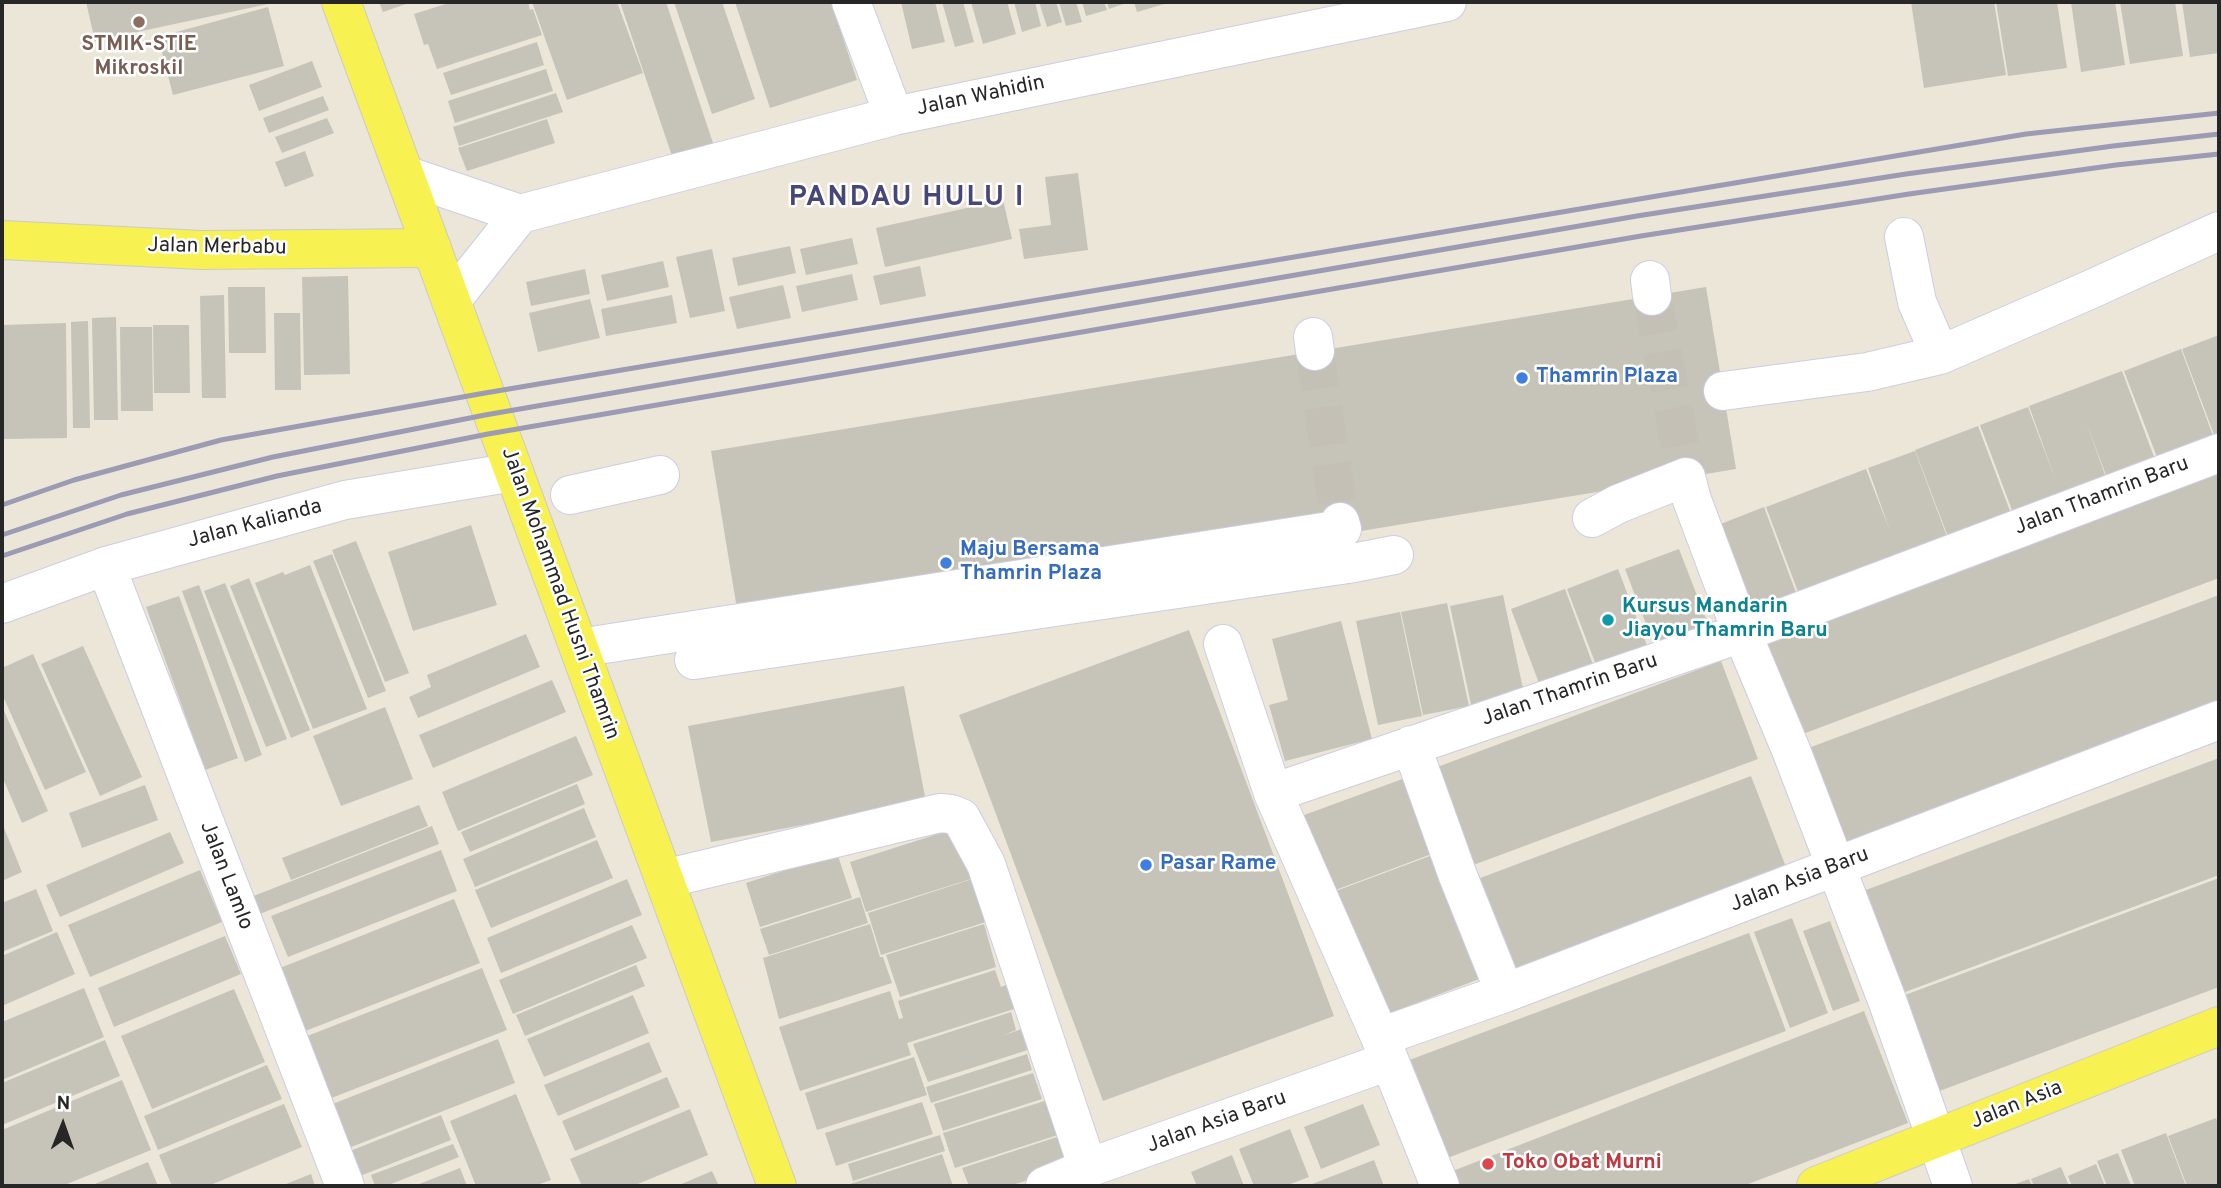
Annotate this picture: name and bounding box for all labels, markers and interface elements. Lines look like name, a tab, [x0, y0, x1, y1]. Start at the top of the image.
marker: STMIK-STIE Mikroskil	[131, 14, 147, 30]
place label: STMIK-STIE Mikroskil	[81, 33, 197, 83]
street label: Jalan Wahidin	[915, 71, 1047, 123]
district label: PANDAU HULU I	[790, 182, 1024, 216]
street label: Jalan Merbabu	[147, 234, 287, 262]
place label: Thamrin Plaza	[1536, 365, 1678, 391]
marker: Thamrin Plaza	[1514, 370, 1530, 386]
street label: Jalan Mohammad Husni Thamrin	[494, 444, 624, 744]
street label: Jalan Thamrin Baru	[2011, 452, 2193, 542]
street label: Jalan Kalianda	[185, 495, 325, 555]
place label: Maju Bersama Thamrin Plaza	[960, 538, 1102, 588]
marker: Maju Bersama Thamrin Plaza	[938, 555, 954, 571]
place label: Kursus Mandarin Jiayou Thamrin Baru	[1622, 595, 1828, 645]
marker: Kursus Mandarin Jiayou Thamrin Baru	[1600, 612, 1616, 628]
street label: Jalan Thamrin Baru	[1479, 649, 1661, 733]
street label: Jalan Lamlo	[193, 818, 257, 934]
street label: Jalan Asia Baru	[1727, 843, 1873, 919]
place label: Pasar Rame	[1160, 852, 1277, 878]
marker: Pasar Rame	[1138, 857, 1154, 873]
street label: Jalan Asia	[1968, 1076, 2066, 1136]
street label: Jalan Asia Baru	[1144, 1086, 1290, 1160]
north arrow	[28, 1090, 98, 1160]
text: N	[56, 1092, 70, 1116]
place label: Toko Obat Murni	[1502, 1151, 1662, 1177]
marker: Toko Obat Murni	[1480, 1156, 1496, 1172]

